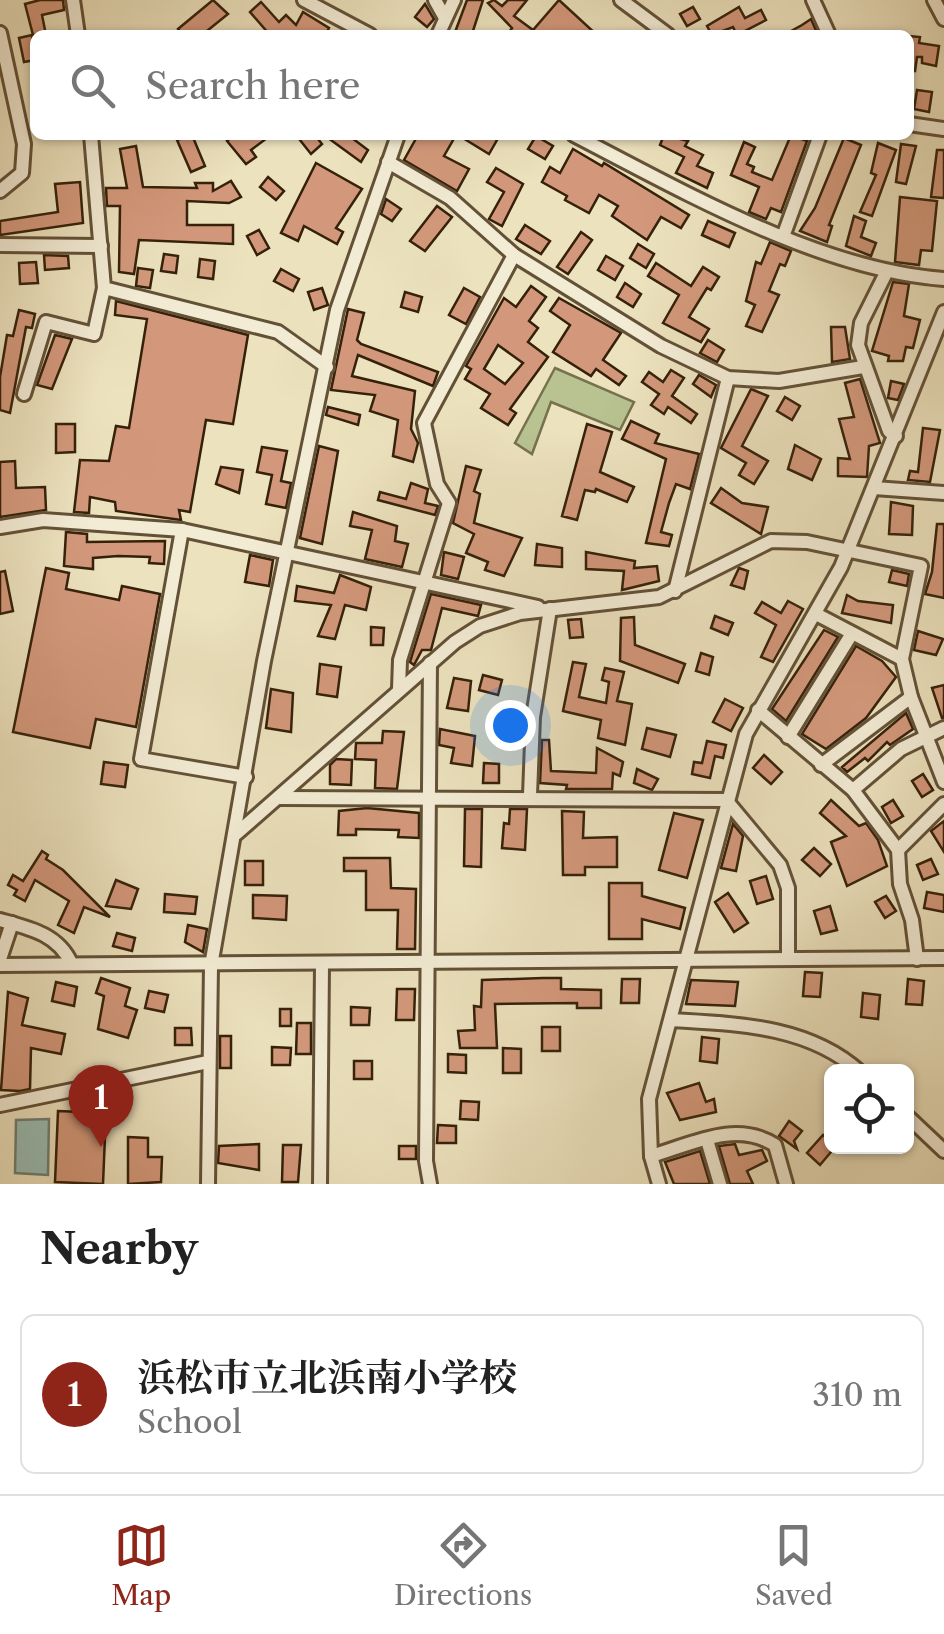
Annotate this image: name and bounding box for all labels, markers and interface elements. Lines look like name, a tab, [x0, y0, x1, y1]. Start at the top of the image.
search box	[30, 30, 914, 140]
icon: search	[65, 58, 120, 113]
text: Search here	[145, 62, 360, 109]
your location	[485, 700, 536, 751]
pin: 1	[68, 1064, 134, 1147]
map controls	[824, 1064, 914, 1154]
button: locate	[824, 1064, 914, 1154]
text: Nearby	[40, 1223, 198, 1275]
text: 浜松市立北浜南小学校	[137, 1354, 517, 1401]
text: 1	[67, 1375, 82, 1414]
text: 310 m	[812, 1375, 902, 1414]
text: School	[137, 1402, 242, 1441]
tab: Map	[111, 1518, 171, 1612]
tab: Directions	[394, 1518, 532, 1612]
tab: Saved	[755, 1518, 833, 1612]

